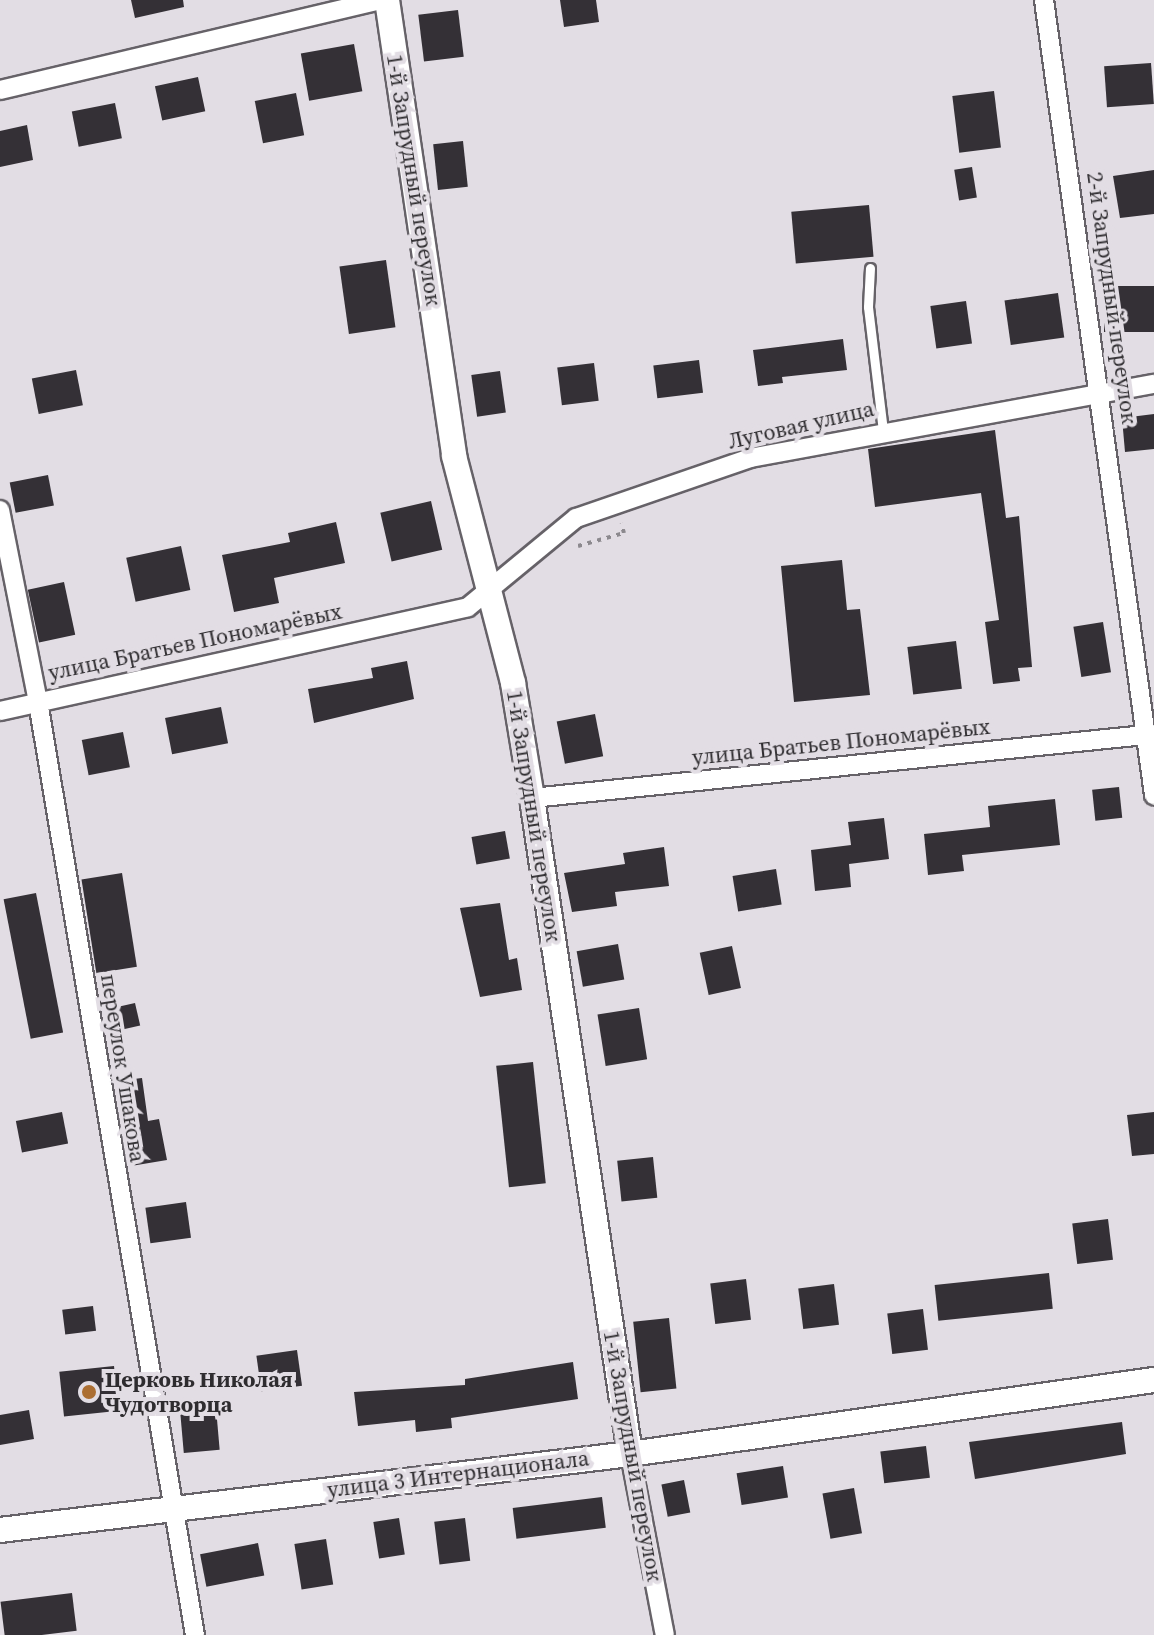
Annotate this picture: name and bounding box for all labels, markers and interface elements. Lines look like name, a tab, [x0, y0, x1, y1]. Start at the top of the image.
street label: 1-й Запрудный переулок	[381, 52, 447, 308]
street label: 2-й Запрудный переулок	[1081, 170, 1143, 426]
street label: Луговая улица	[725, 395, 877, 455]
street label: улица Братьев Пономарёвых	[46, 598, 344, 686]
street label: 1-й Запрудный переулок	[501, 688, 567, 944]
street label: улица Братьев Пономарёвых	[691, 713, 991, 771]
street label: переулок Ушакова	[95, 972, 151, 1164]
street label: 1-й Запрудный переулок	[598, 1329, 668, 1583]
place label: Церковь Николая Чудотворца	[105, 1366, 293, 1418]
marker: Церковь Николая Чудотворца	[80, 1383, 98, 1401]
street label: улица 3 Интернационала	[326, 1445, 590, 1503]

